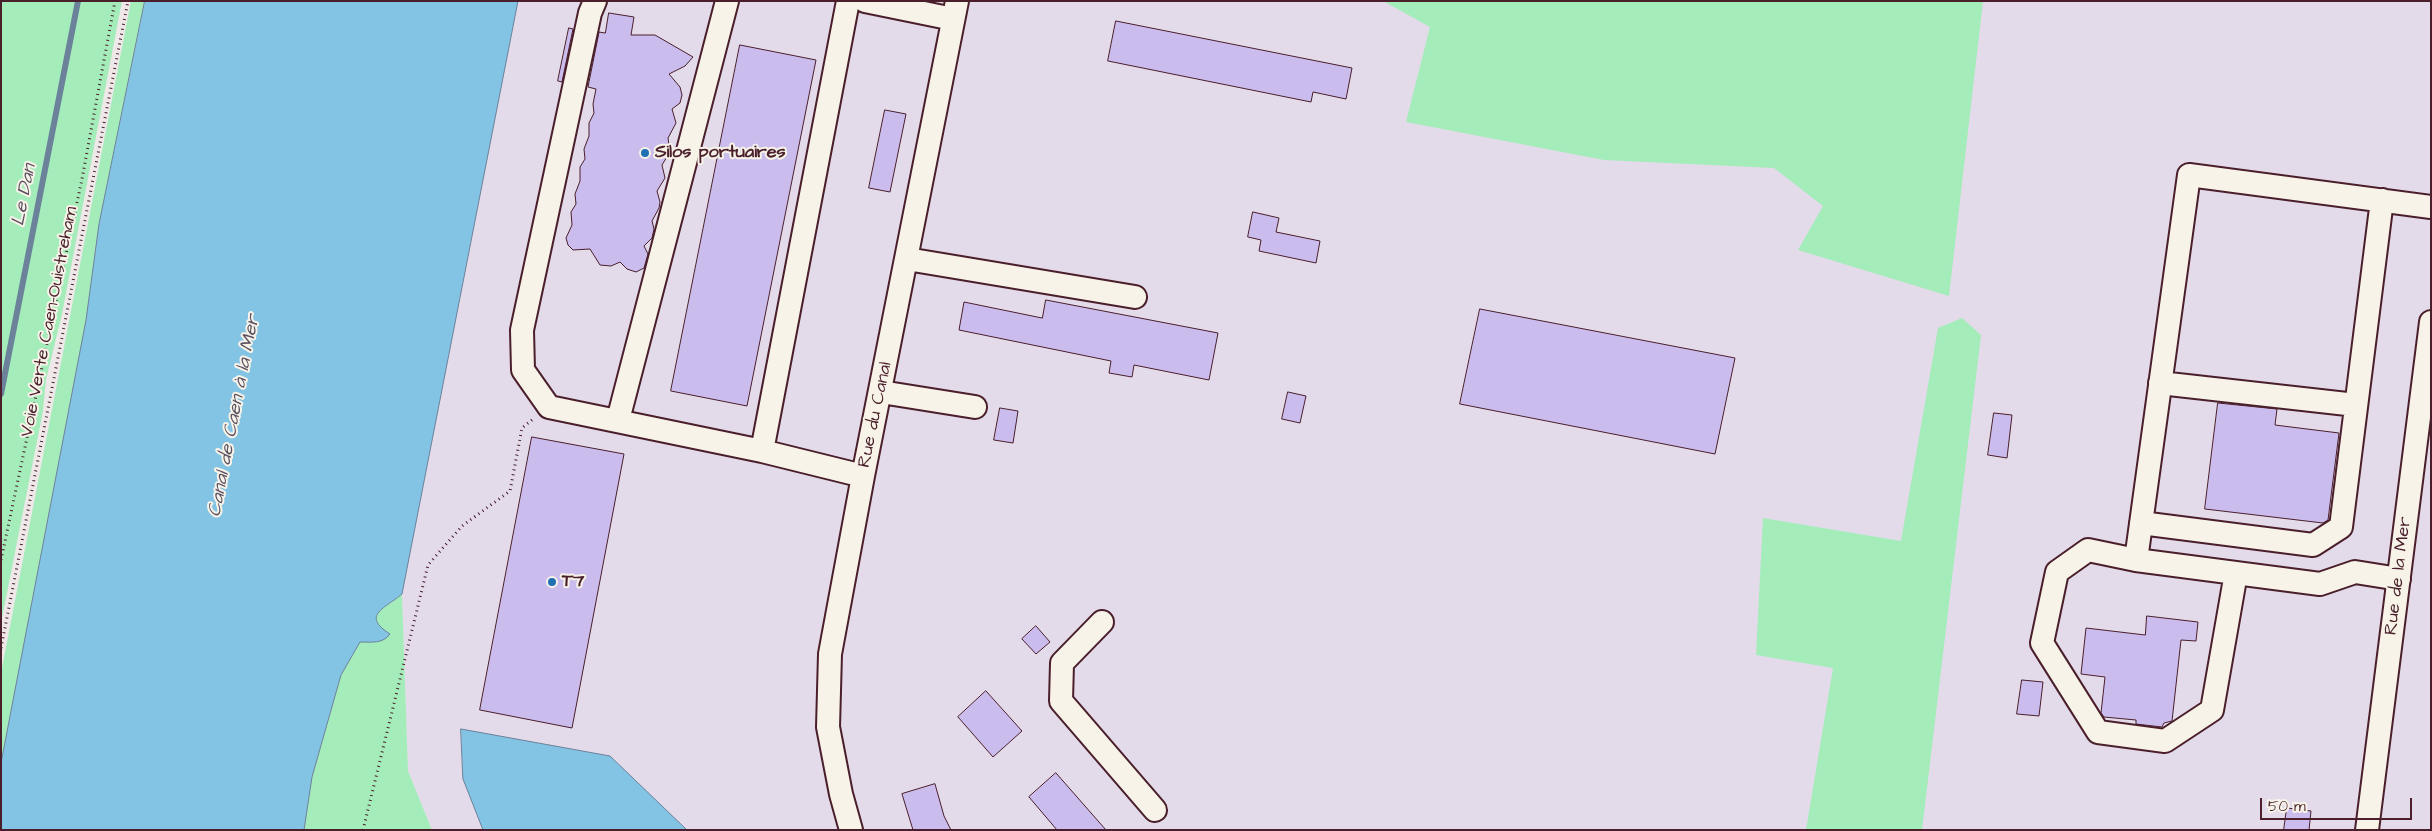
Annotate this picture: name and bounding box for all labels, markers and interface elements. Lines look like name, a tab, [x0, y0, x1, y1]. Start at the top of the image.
place label: Silos portuaires	[655, 142, 786, 164]
marker: Silos portuaires	[639, 147, 651, 159]
water label: Le Dan	[8, 162, 42, 228]
street label: Voie Verte Caen-Ouistreham	[17, 205, 83, 439]
water label: Canal de Caen à la Mer	[204, 313, 266, 519]
street label: Rue du Canal	[854, 360, 898, 470]
street label: Rue de la Mer	[2381, 516, 2417, 636]
place label: T7	[562, 571, 584, 593]
marker: T7	[546, 576, 558, 588]
scale bar	[2262, 788, 2414, 820]
text: 50 m	[2268, 796, 2306, 817]

